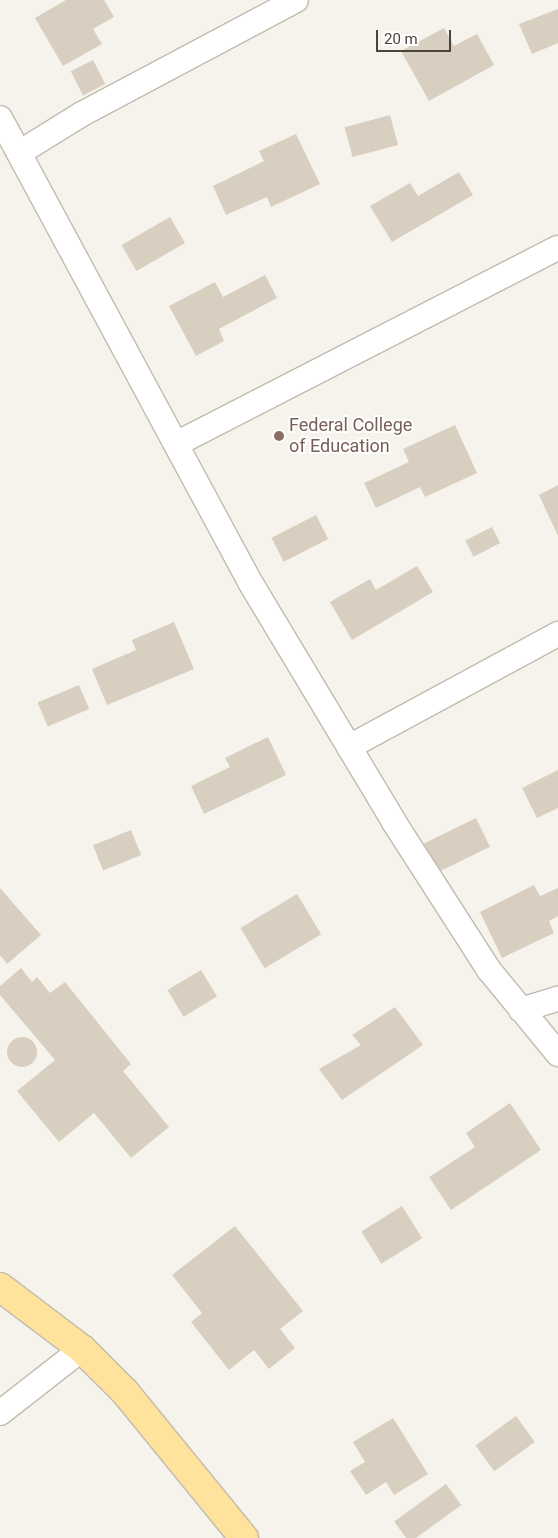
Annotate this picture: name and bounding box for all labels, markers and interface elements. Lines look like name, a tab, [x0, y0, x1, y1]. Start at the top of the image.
scale bar	[378, 20, 453, 52]
text: 20 m	[384, 30, 418, 48]
place label: Federal College of Education	[289, 415, 412, 458]
marker: Federal College of Education	[273, 430, 285, 442]

